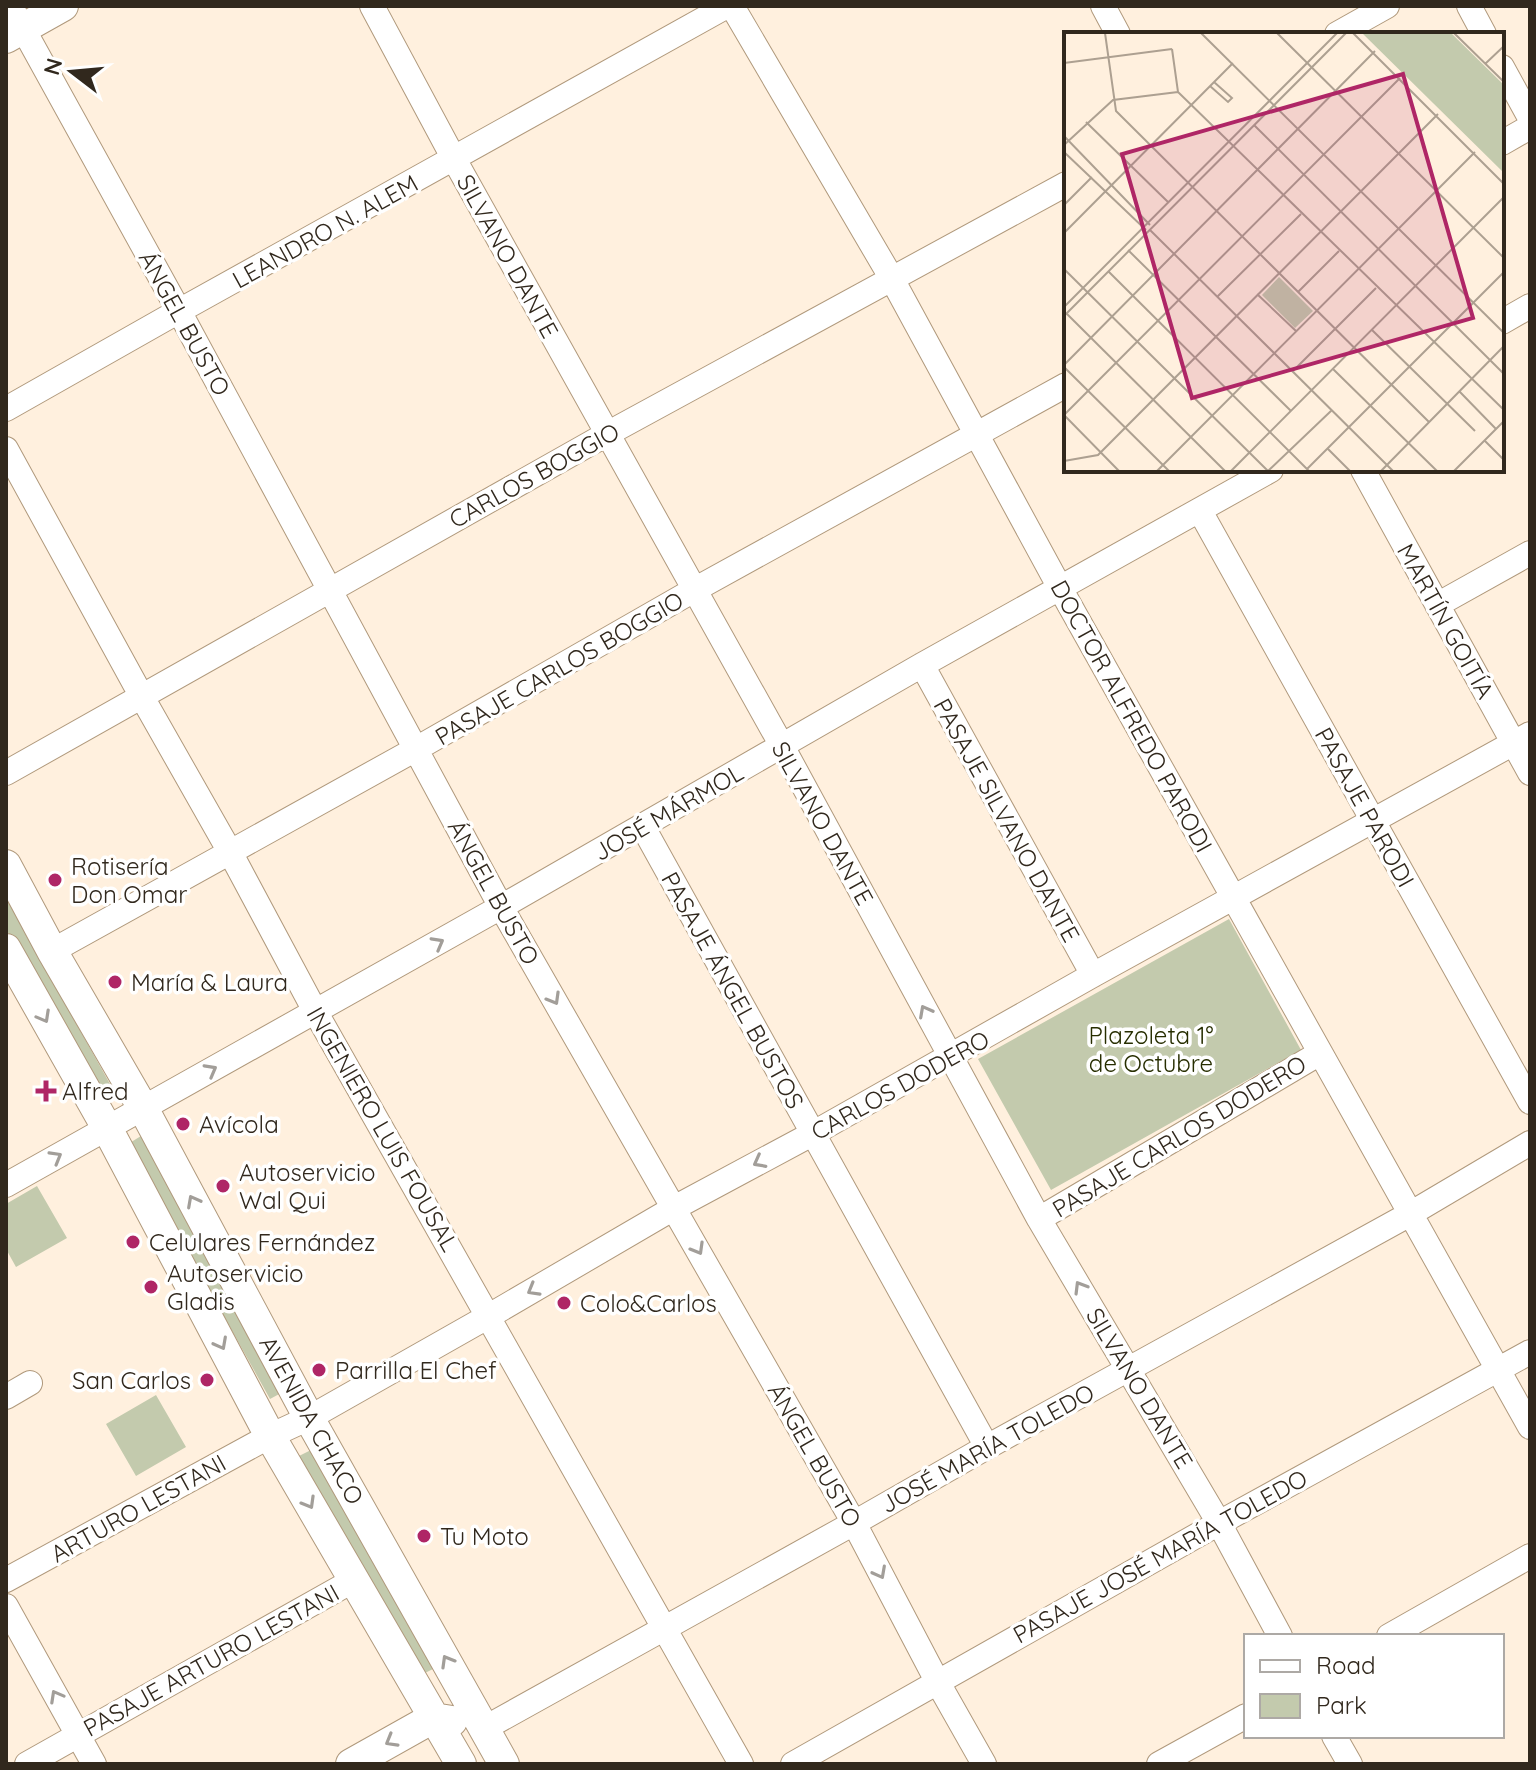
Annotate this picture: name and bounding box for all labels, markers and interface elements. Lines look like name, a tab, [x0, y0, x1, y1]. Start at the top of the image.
north arrow	[32, 32, 112, 112]
inset map	[1064, 32, 1504, 472]
text: N	[37, 55, 68, 78]
street label: LEANDRO N. ALEM	[227, 168, 423, 294]
street label: SILVANO DANTE	[451, 169, 565, 343]
street label: ÁNGEL BUSTO	[133, 245, 237, 401]
street label: CARLOS BOGGIO	[444, 416, 624, 534]
street label: MARTÍN GOITÍA	[1391, 538, 1501, 704]
street label: DOCTOR ALFREDO PARODI	[1045, 575, 1219, 857]
street label: PASAJE CARLOS BOGGIO	[429, 585, 689, 751]
street label: PASAJE SILVANO DANTE	[927, 693, 1087, 947]
street label: PASAJE PARODI	[1309, 722, 1421, 892]
street label: SILVANO DANTE	[766, 736, 880, 910]
street label: JOSÉ MÁRMOL	[588, 757, 749, 867]
street label: ÁNGEL BUSTO	[442, 814, 546, 970]
place label: Rotisería Don Omar	[71, 851, 187, 909]
street label: PASAJE ÁNGEL BUSTOS	[655, 866, 811, 1114]
marker: Rotisería Don Omar	[46, 871, 64, 889]
one-way arrow	[429, 937, 444, 953]
place label: María & Laura	[131, 967, 288, 997]
marker: María & Laura	[106, 973, 124, 991]
one-way arrow	[544, 990, 560, 1005]
street label: INGENIERO LUIS FOUSAL	[301, 1001, 465, 1257]
one-way arrow	[920, 1005, 935, 1019]
one-way arrow	[34, 1008, 50, 1023]
park label: Plazoleta 1° de Octubre	[1088, 1020, 1214, 1078]
street label: CARLOS DODERO	[806, 1024, 994, 1146]
street label: PASAJE CARLOS DODERO	[1047, 1048, 1311, 1224]
one-way arrow	[202, 1064, 217, 1080]
place label: Alfred	[62, 1076, 129, 1106]
marker: Alfred	[37, 1082, 55, 1100]
place label: Avícola	[199, 1109, 279, 1139]
marker: Avícola	[174, 1115, 192, 1133]
one-way arrow	[47, 1151, 62, 1167]
one-way arrow	[753, 1153, 768, 1168]
place label: Autoservicio Wal Qui	[239, 1157, 376, 1215]
marker: Autoservicio Wal Qui	[214, 1177, 232, 1195]
one-way arrow	[187, 1195, 202, 1210]
place label: Celulares Fernández	[149, 1227, 375, 1257]
marker: Celulares Fernández	[124, 1233, 142, 1251]
one-way arrow	[688, 1240, 704, 1255]
place label: Autoservicio Gladis	[167, 1258, 304, 1316]
marker: Autoservicio Gladis	[142, 1278, 160, 1296]
one-way arrow	[527, 1280, 542, 1296]
one-way arrow	[1074, 1281, 1089, 1296]
place label: Colo&Carlos	[580, 1288, 717, 1318]
marker: Colo&Carlos	[555, 1294, 573, 1312]
street label: SILVANO DANTE	[1080, 1302, 1200, 1474]
street label: AVENIDA CHACO	[253, 1331, 371, 1509]
one-way arrow	[211, 1335, 227, 1350]
place label: Parrilla El Chef	[335, 1355, 497, 1385]
marker: Parrilla El Chef	[310, 1361, 328, 1379]
place label: San Carlos	[72, 1365, 191, 1395]
marker: San Carlos	[198, 1371, 216, 1389]
street label: JOSÉ MARÍA TOLEDO	[875, 1377, 1099, 1519]
street label: ÁNGEL BUSTO	[762, 1378, 868, 1532]
street label: ARTURO LESTANI	[45, 1447, 231, 1569]
street label: PASAJE JOSÉ MARÍA TOLEDO	[1008, 1463, 1312, 1649]
one-way arrow	[299, 1495, 315, 1509]
place label: Tu Moto	[440, 1521, 529, 1551]
marker: Tu Moto	[415, 1527, 433, 1545]
one-way arrow	[871, 1565, 886, 1579]
street label: PASAJE ARTURO LESTANI	[78, 1577, 344, 1743]
legend	[1244, 1634, 1504, 1738]
text: Road	[1316, 1650, 1376, 1680]
one-way arrow	[441, 1655, 457, 1669]
one-way arrow	[50, 1690, 66, 1705]
text: Park	[1316, 1690, 1367, 1720]
one-way arrow	[385, 1731, 400, 1747]

